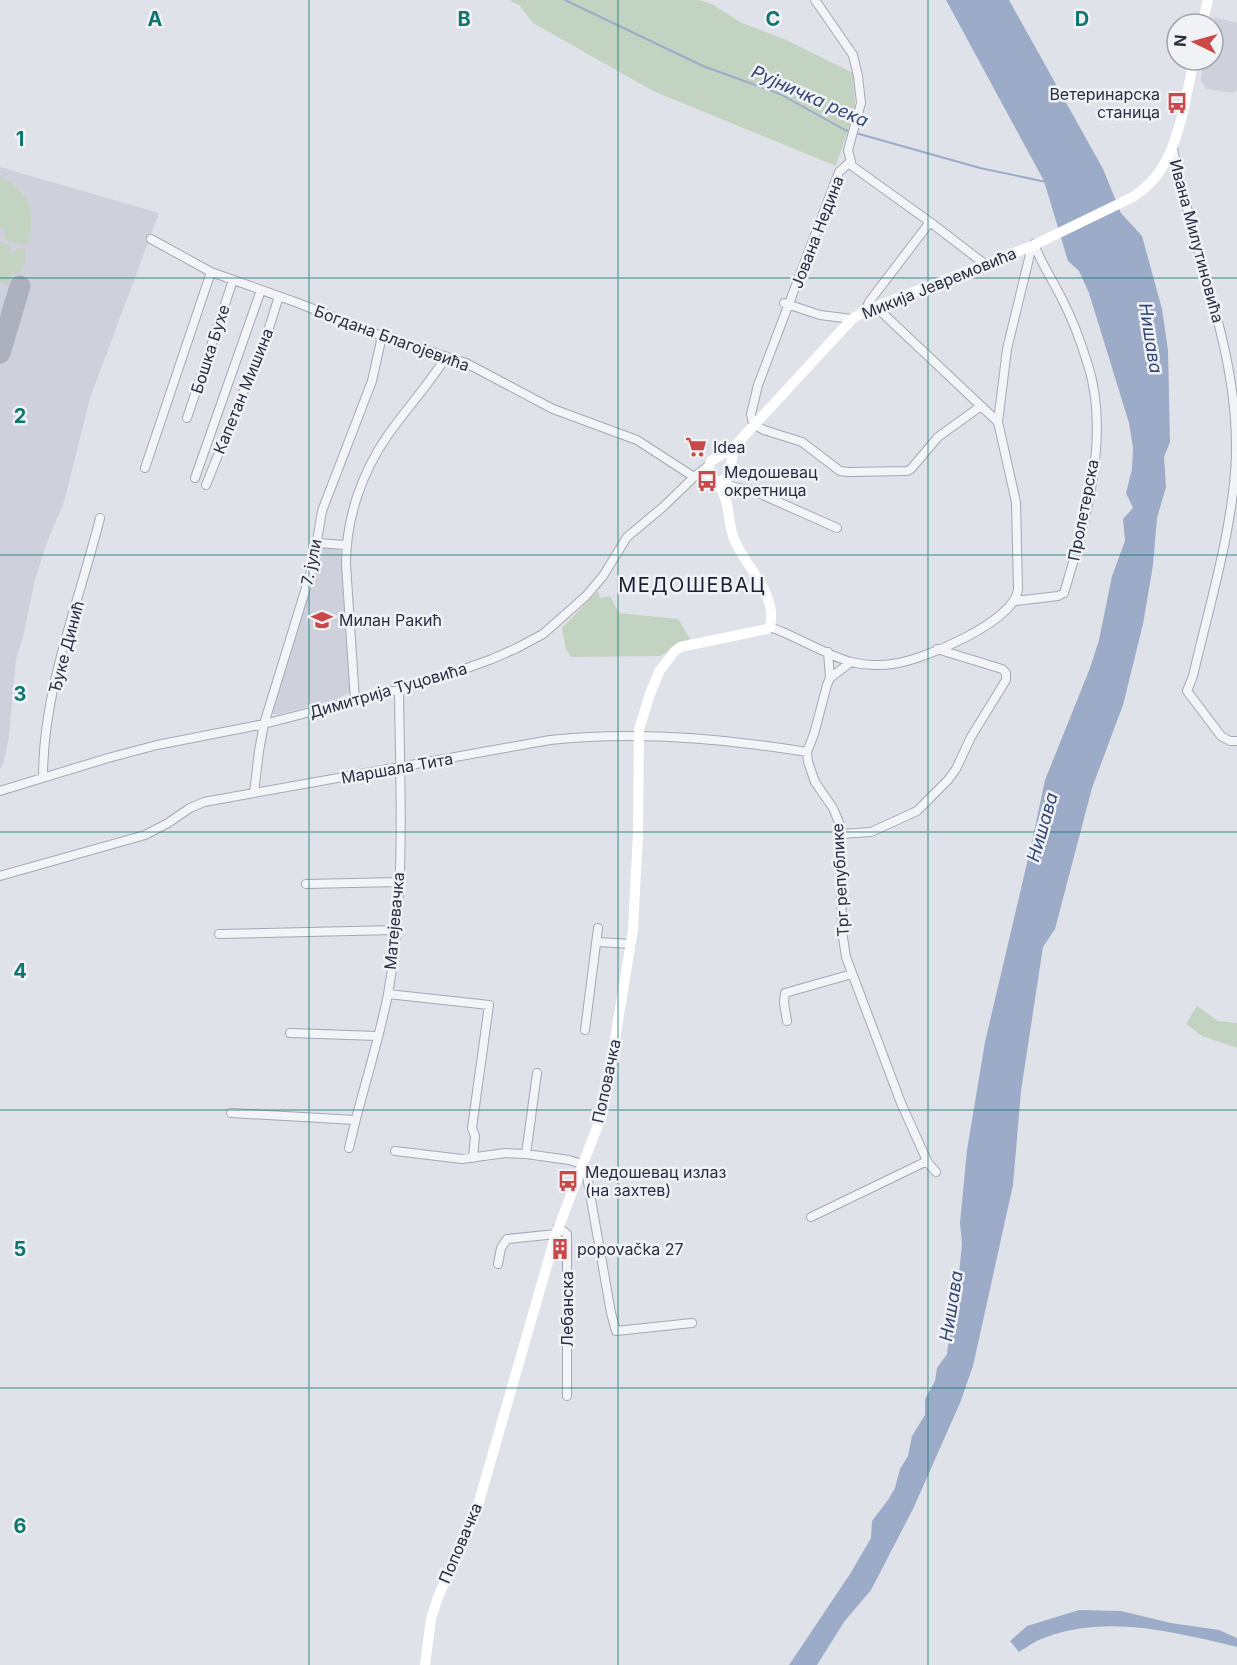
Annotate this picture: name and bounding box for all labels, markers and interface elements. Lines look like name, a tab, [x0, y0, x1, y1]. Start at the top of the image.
text: A	[148, 7, 163, 31]
text: B	[457, 7, 471, 31]
text: C	[766, 7, 780, 31]
text: D	[1075, 7, 1089, 31]
north arrow	[1165, 12, 1225, 72]
text: N	[1170, 34, 1191, 48]
water label: Рујничка река	[748, 61, 872, 131]
place label: Ветеринарска станица	[1049, 84, 1160, 122]
bus stop icon: Ветеринарска станица	[1165, 91, 1189, 115]
text: 1	[16, 127, 24, 151]
street label: Ивана Милутиновића	[1166, 157, 1228, 325]
street label: Јована Недина	[786, 173, 848, 291]
street label: Микија Јевремовића	[859, 243, 1019, 323]
street label: Богдана Благојевића	[312, 301, 472, 375]
water label: Нишава	[1135, 301, 1167, 375]
street label: Бошка Бухе	[186, 302, 234, 396]
street label: Капетан Мишина	[209, 325, 277, 457]
text: 2	[14, 404, 26, 428]
supermarket icon: Idea	[684, 435, 708, 459]
place label: Idea	[713, 437, 746, 457]
street label: Пролетерска	[1063, 458, 1103, 562]
place label: Медошевац окретница	[724, 462, 818, 500]
bus stop icon: Медошевац окретница	[695, 469, 719, 493]
street label: 7. јули	[296, 537, 326, 587]
district label: МЕДОШЕВАЦ	[618, 573, 766, 597]
street label: Ђуке Динић	[44, 598, 88, 696]
school or university icon: Милан Ракић	[310, 608, 334, 632]
place label: Милан Ракић	[339, 610, 442, 630]
street label: Димитрија Туцовића	[307, 658, 469, 722]
text: 3	[14, 682, 26, 706]
street label: Маршала Тита	[339, 748, 455, 788]
water label: Нишава	[1022, 790, 1062, 864]
street label: Трг републике	[827, 823, 853, 937]
street label: Матејевачка	[380, 871, 408, 971]
text: 4	[13, 959, 27, 983]
street label: Поповачка	[587, 1037, 625, 1125]
place label: Медошевац излаз (на захтев)	[585, 1162, 727, 1200]
bus stop icon: Медошевац излаз (на захтев)	[556, 1169, 580, 1193]
text: 5	[14, 1237, 26, 1261]
building icon: popovačka 27	[548, 1237, 572, 1261]
place label: popovačka 27	[577, 1239, 684, 1259]
water label: Нишава	[935, 1269, 967, 1343]
street label: Лебанска	[557, 1271, 577, 1347]
street label: Поповачка	[434, 1500, 486, 1586]
text: 6	[14, 1514, 27, 1538]

